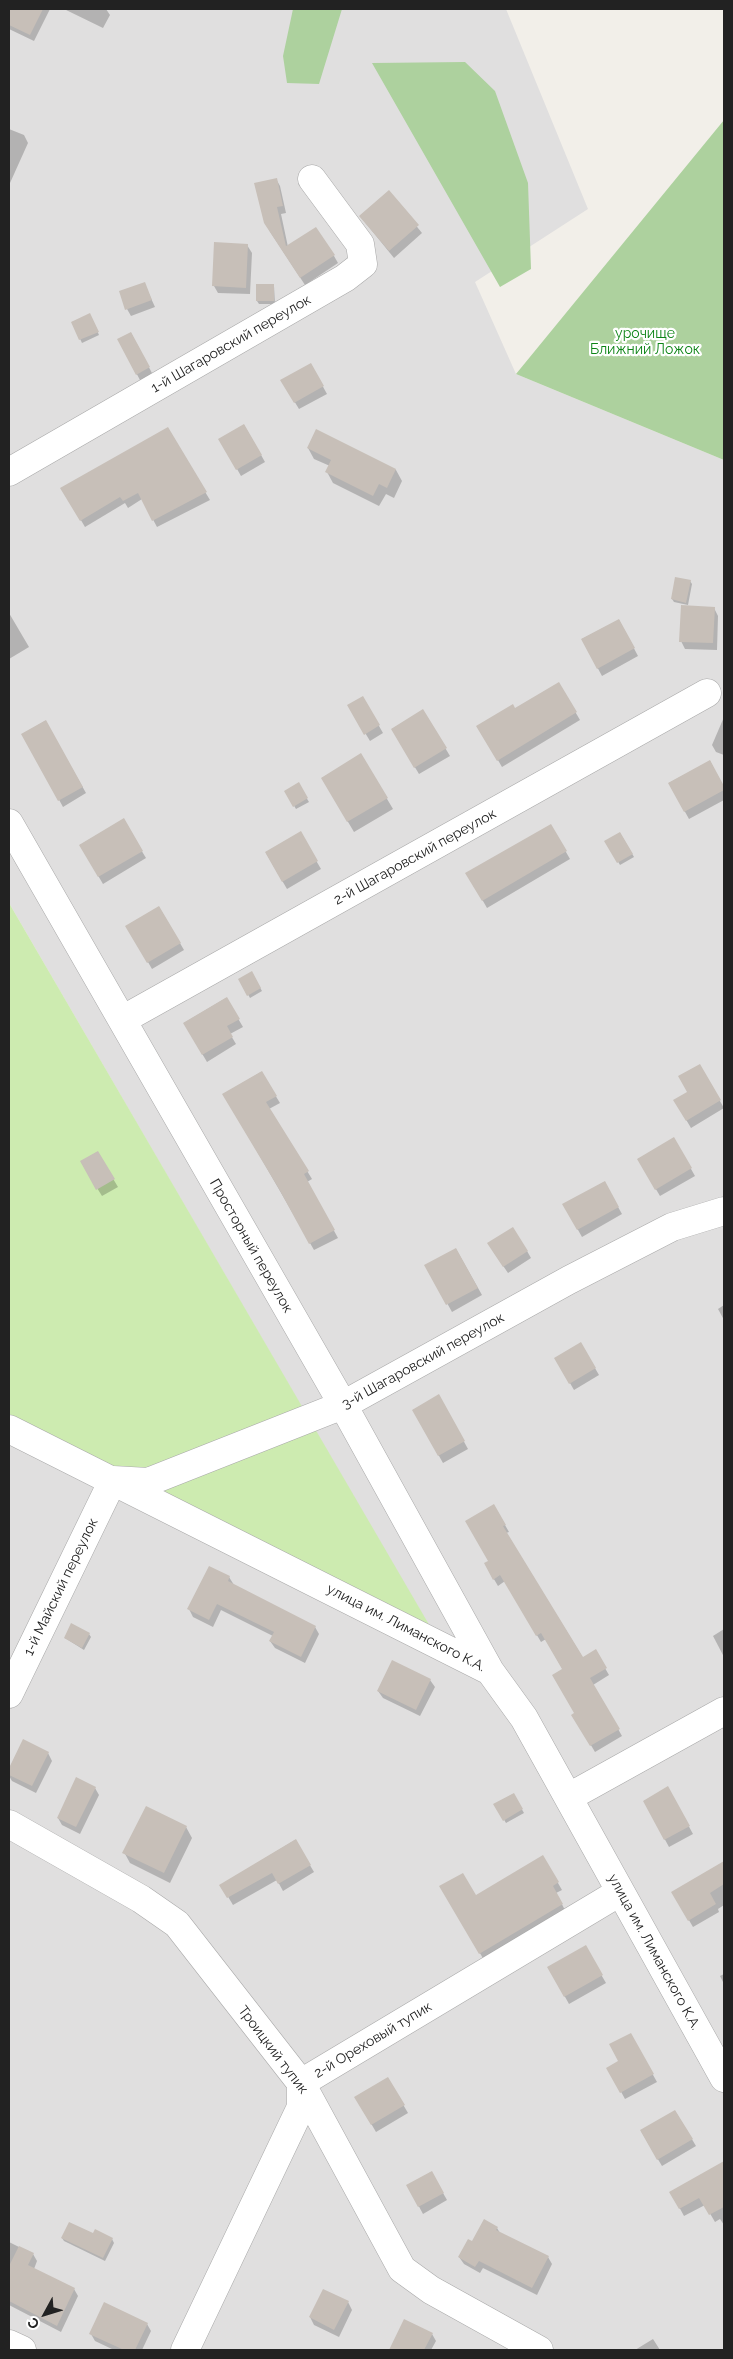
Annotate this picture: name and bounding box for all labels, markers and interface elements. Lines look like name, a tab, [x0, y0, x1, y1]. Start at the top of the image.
street label: 1-й Шагаровский переулок	[148, 291, 314, 397]
park label: урочище Ближний Ложок	[590, 326, 700, 358]
street label: 2-й Шагаровский переулок	[331, 805, 499, 909]
street label: Просторный переулок	[206, 1176, 296, 1316]
street label: 3-й Шагаровский переулок	[339, 1309, 507, 1413]
street label: 1-й Майский переулок	[20, 1515, 102, 1659]
street label: улица им. Лиманского К.А.	[324, 1581, 488, 1675]
street label: улица им. Лиманского К.А.	[604, 1871, 704, 2033]
street label: 2-й Ореховый тупик	[311, 1998, 435, 2082]
street label: Троицкий тупик	[234, 2003, 312, 2097]
north arrow	[20, 2289, 70, 2339]
text: С	[24, 2315, 43, 2332]

